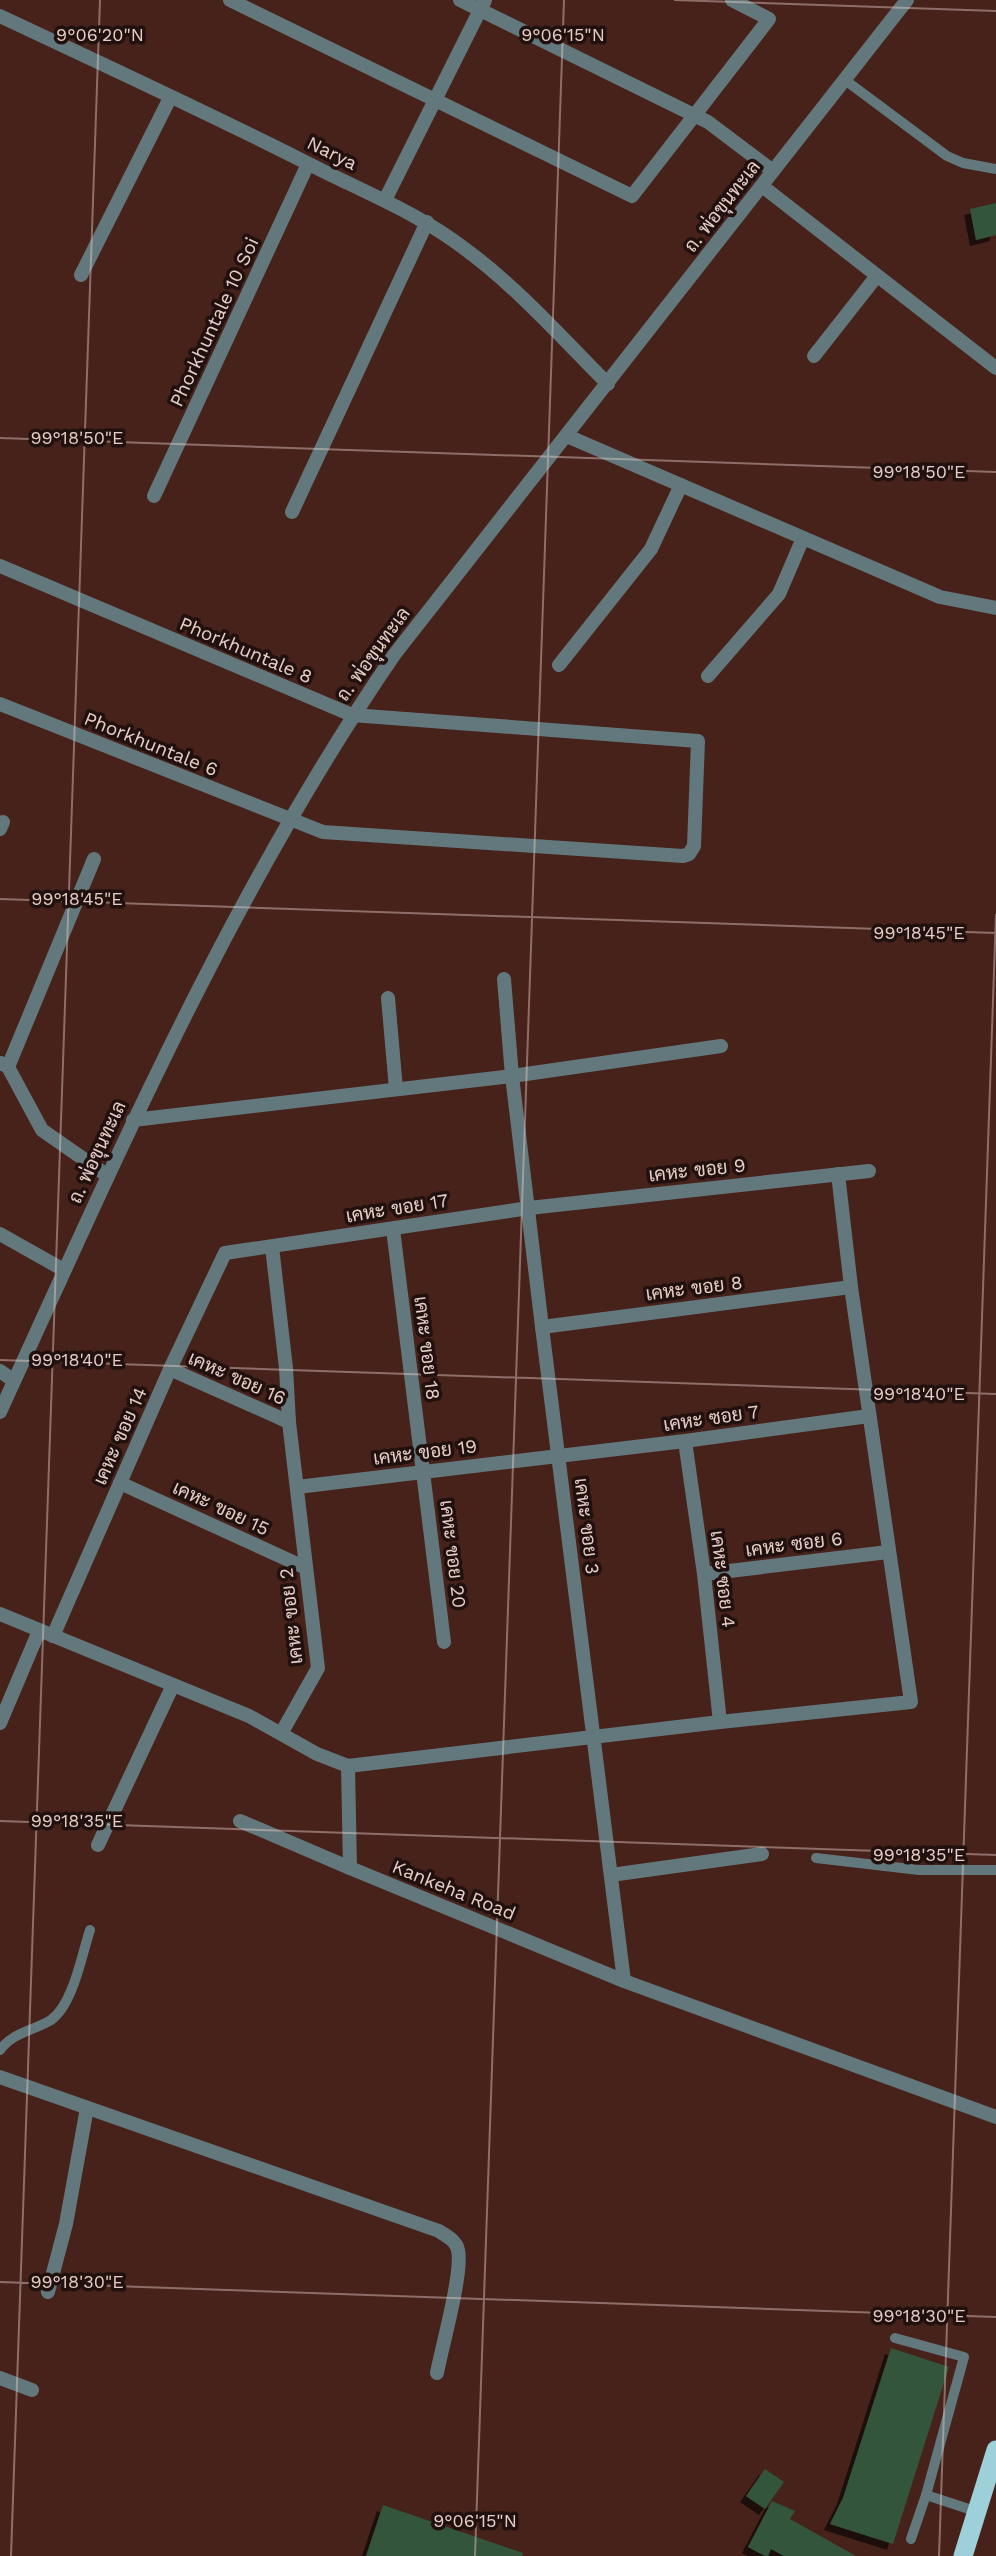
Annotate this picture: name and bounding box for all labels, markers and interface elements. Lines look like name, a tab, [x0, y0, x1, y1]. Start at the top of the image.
text: 9°06'20"N	[56, 24, 144, 45]
text: 9°06'15"N	[521, 24, 605, 45]
street label: Narya	[303, 131, 361, 175]
street label: ถ. พ่อขุนทะเล	[679, 155, 766, 257]
street label: Phorkhuntale 10 Soi	[165, 234, 263, 410]
text: 99°18'50"E	[30, 427, 124, 448]
text: 99°18'50"E	[872, 461, 966, 482]
street label: ถ. พ่อขุนทะเล	[331, 603, 416, 706]
street label: Phorkhuntale 8	[176, 612, 316, 688]
street label: Phorkhuntale 6	[81, 707, 221, 781]
text: 99°18'45"E	[31, 888, 123, 909]
text: 99°18'45"E	[873, 922, 965, 943]
street label: ถ. พ่อขุนทะเล	[63, 1097, 132, 1207]
street label: เคหะ ขอย 9	[647, 1153, 747, 1187]
street label: เคหะ ขอย 17	[344, 1189, 450, 1227]
street label: เคหะ ขอย 8	[644, 1271, 744, 1305]
street label: เคหะ ขอย 18	[409, 1295, 445, 1401]
street label: เคหะ ขอย 16	[185, 1346, 289, 1410]
text: 99°18'40"E	[31, 1349, 123, 1370]
text: 99°18'40"E	[873, 1383, 965, 1404]
street label: เคหะ ขอย 14	[88, 1384, 152, 1488]
street label: เคหะ ซอย 7	[662, 1400, 760, 1436]
street label: เคหะ ขอย 19	[372, 1434, 478, 1470]
street label: เคหะ ขอย 15	[169, 1476, 273, 1540]
street label: เคหะ ขอย 3	[570, 1476, 604, 1576]
street label: เคหะ ขอย 20	[435, 1499, 471, 1609]
street label: เคหะ ซอย 6	[744, 1527, 844, 1561]
street label: เคหะ ซอย 4	[706, 1529, 740, 1629]
street label: เคหะ ขอย 2	[274, 1567, 308, 1665]
text: 99°18'35"E	[31, 1810, 123, 1831]
text: 99°18'35"E	[873, 1844, 965, 1865]
street label: Kankeha Road	[389, 1855, 519, 1925]
text: 99°18'30"E	[30, 2271, 124, 2292]
text: 99°18'30"E	[872, 2305, 966, 2326]
text: 9°06'15"N	[433, 2510, 517, 2531]

